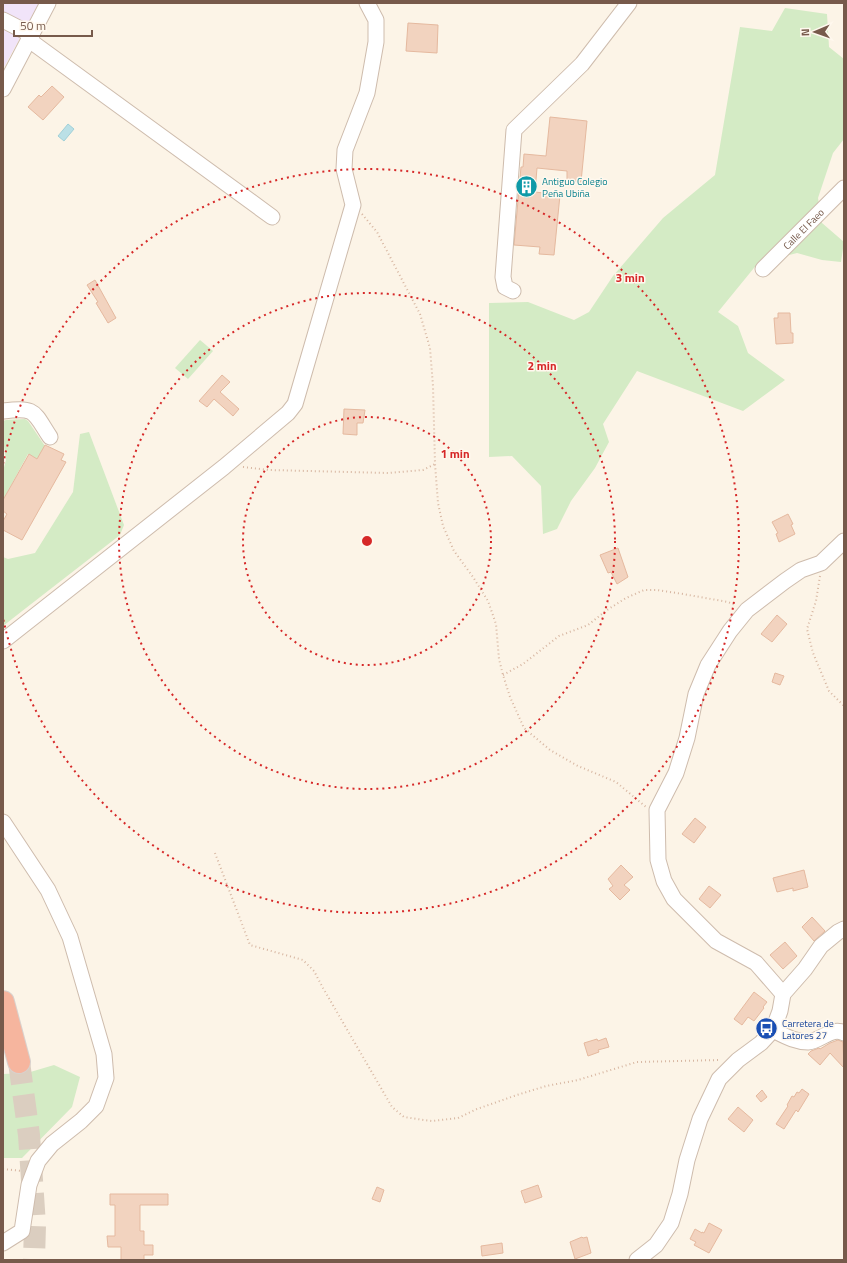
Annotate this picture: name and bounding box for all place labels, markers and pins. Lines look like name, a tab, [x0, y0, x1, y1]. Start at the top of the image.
building icon: Antiguo Colegio Peña Ubiña	[514, 174, 540, 200]
place label: Antiguo Colegio Peña Ubiña	[542, 174, 608, 201]
centre of rings	[360, 534, 374, 548]
bus stop icon: Carretera de Latores 27	[754, 1016, 780, 1042]
place label: Carretera de Latores 27	[782, 1016, 834, 1043]

